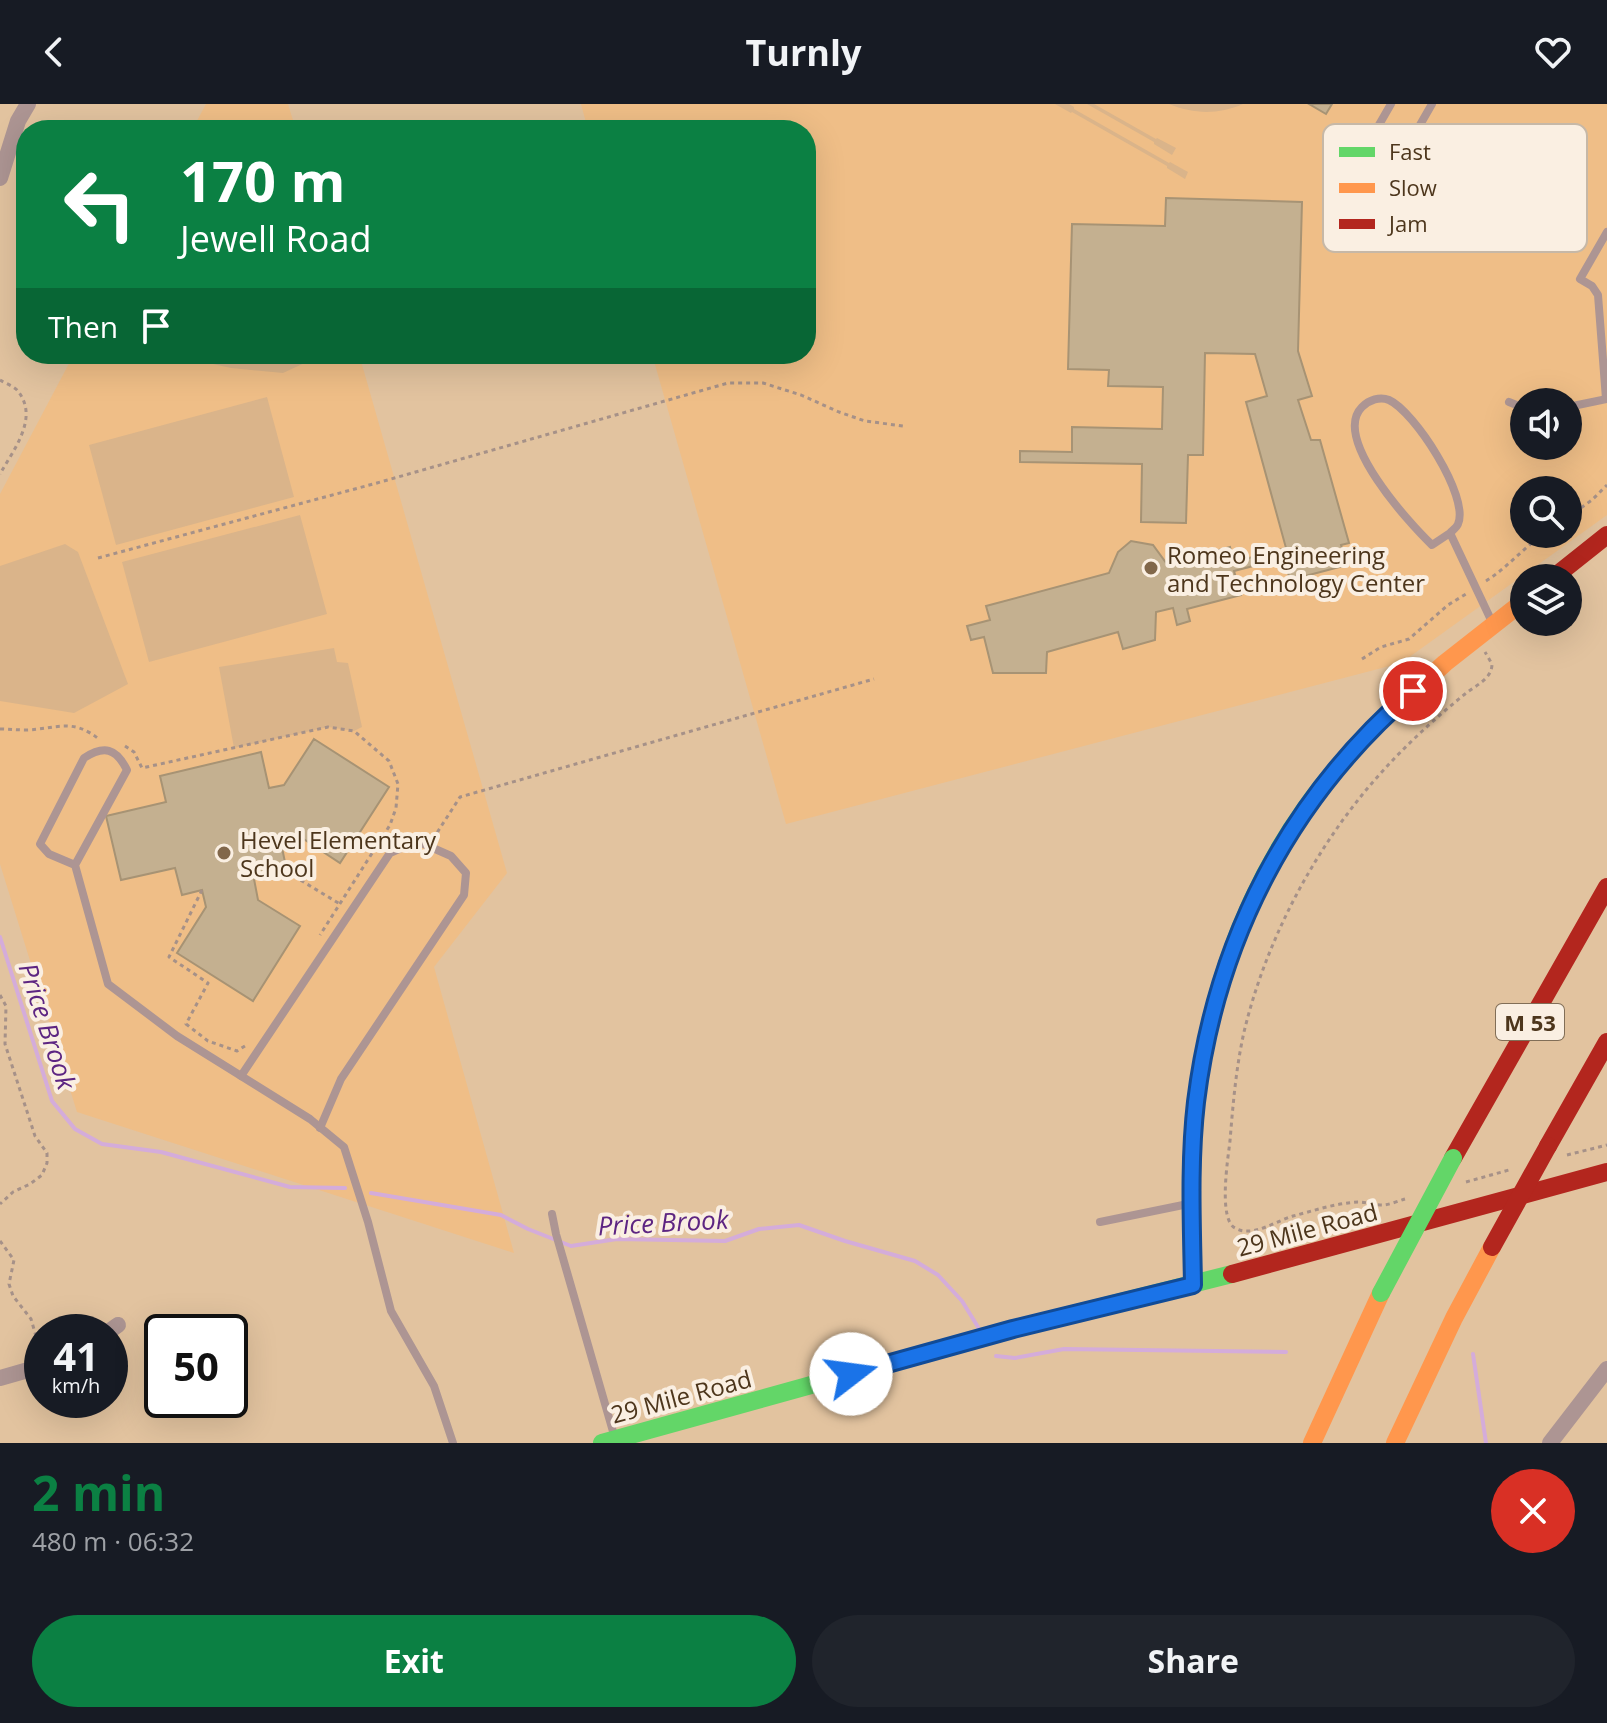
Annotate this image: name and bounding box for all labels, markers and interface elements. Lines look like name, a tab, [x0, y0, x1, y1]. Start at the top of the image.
text: Turnly	[746, 28, 861, 77]
icon: back	[32, 30, 76, 74]
icon: heart	[1531, 30, 1575, 74]
legend	[1323, 124, 1587, 252]
text: Fast	[1389, 136, 1431, 166]
text: 170 m	[180, 142, 346, 218]
icon: left	[48, 152, 152, 256]
text: Slow	[1389, 172, 1437, 202]
text: Jam	[1387, 208, 1428, 238]
text: Jewell Road	[180, 214, 371, 263]
icon: arrive	[134, 304, 178, 348]
text: Then	[48, 306, 118, 347]
map controls	[1510, 388, 1582, 636]
button: sound	[1510, 388, 1582, 460]
button: search	[1510, 476, 1582, 548]
place label: Romeo Engineering and Technology Center	[1167, 538, 1425, 599]
marker: Romeo Engineering and Technology Center	[1142, 559, 1160, 577]
button: layers	[1510, 564, 1582, 636]
pin	[1379, 657, 1447, 725]
icon: arrive	[1391, 669, 1435, 713]
place label: Hevel Elementary School	[240, 823, 437, 884]
marker: Hevel Elementary School	[215, 844, 233, 862]
water label: Price Brook	[11, 958, 86, 1095]
road number: M 53	[1496, 1004, 1564, 1040]
street label: 29 Mile Road	[1233, 1194, 1381, 1264]
water label: Price Brook	[597, 1201, 731, 1243]
speed limit sign: 50	[144, 1314, 248, 1418]
text: 41	[53, 1328, 99, 1383]
position arrow	[809, 1332, 893, 1416]
street label: 29 Mile Road	[607, 1361, 755, 1431]
text: km/h	[52, 1372, 100, 1399]
text: 2 min	[32, 1460, 165, 1525]
button: close	[1491, 1469, 1575, 1553]
text: 480 m · 06:32	[32, 1523, 194, 1559]
button: Exit	[32, 1615, 796, 1707]
button: Share	[812, 1615, 1575, 1707]

